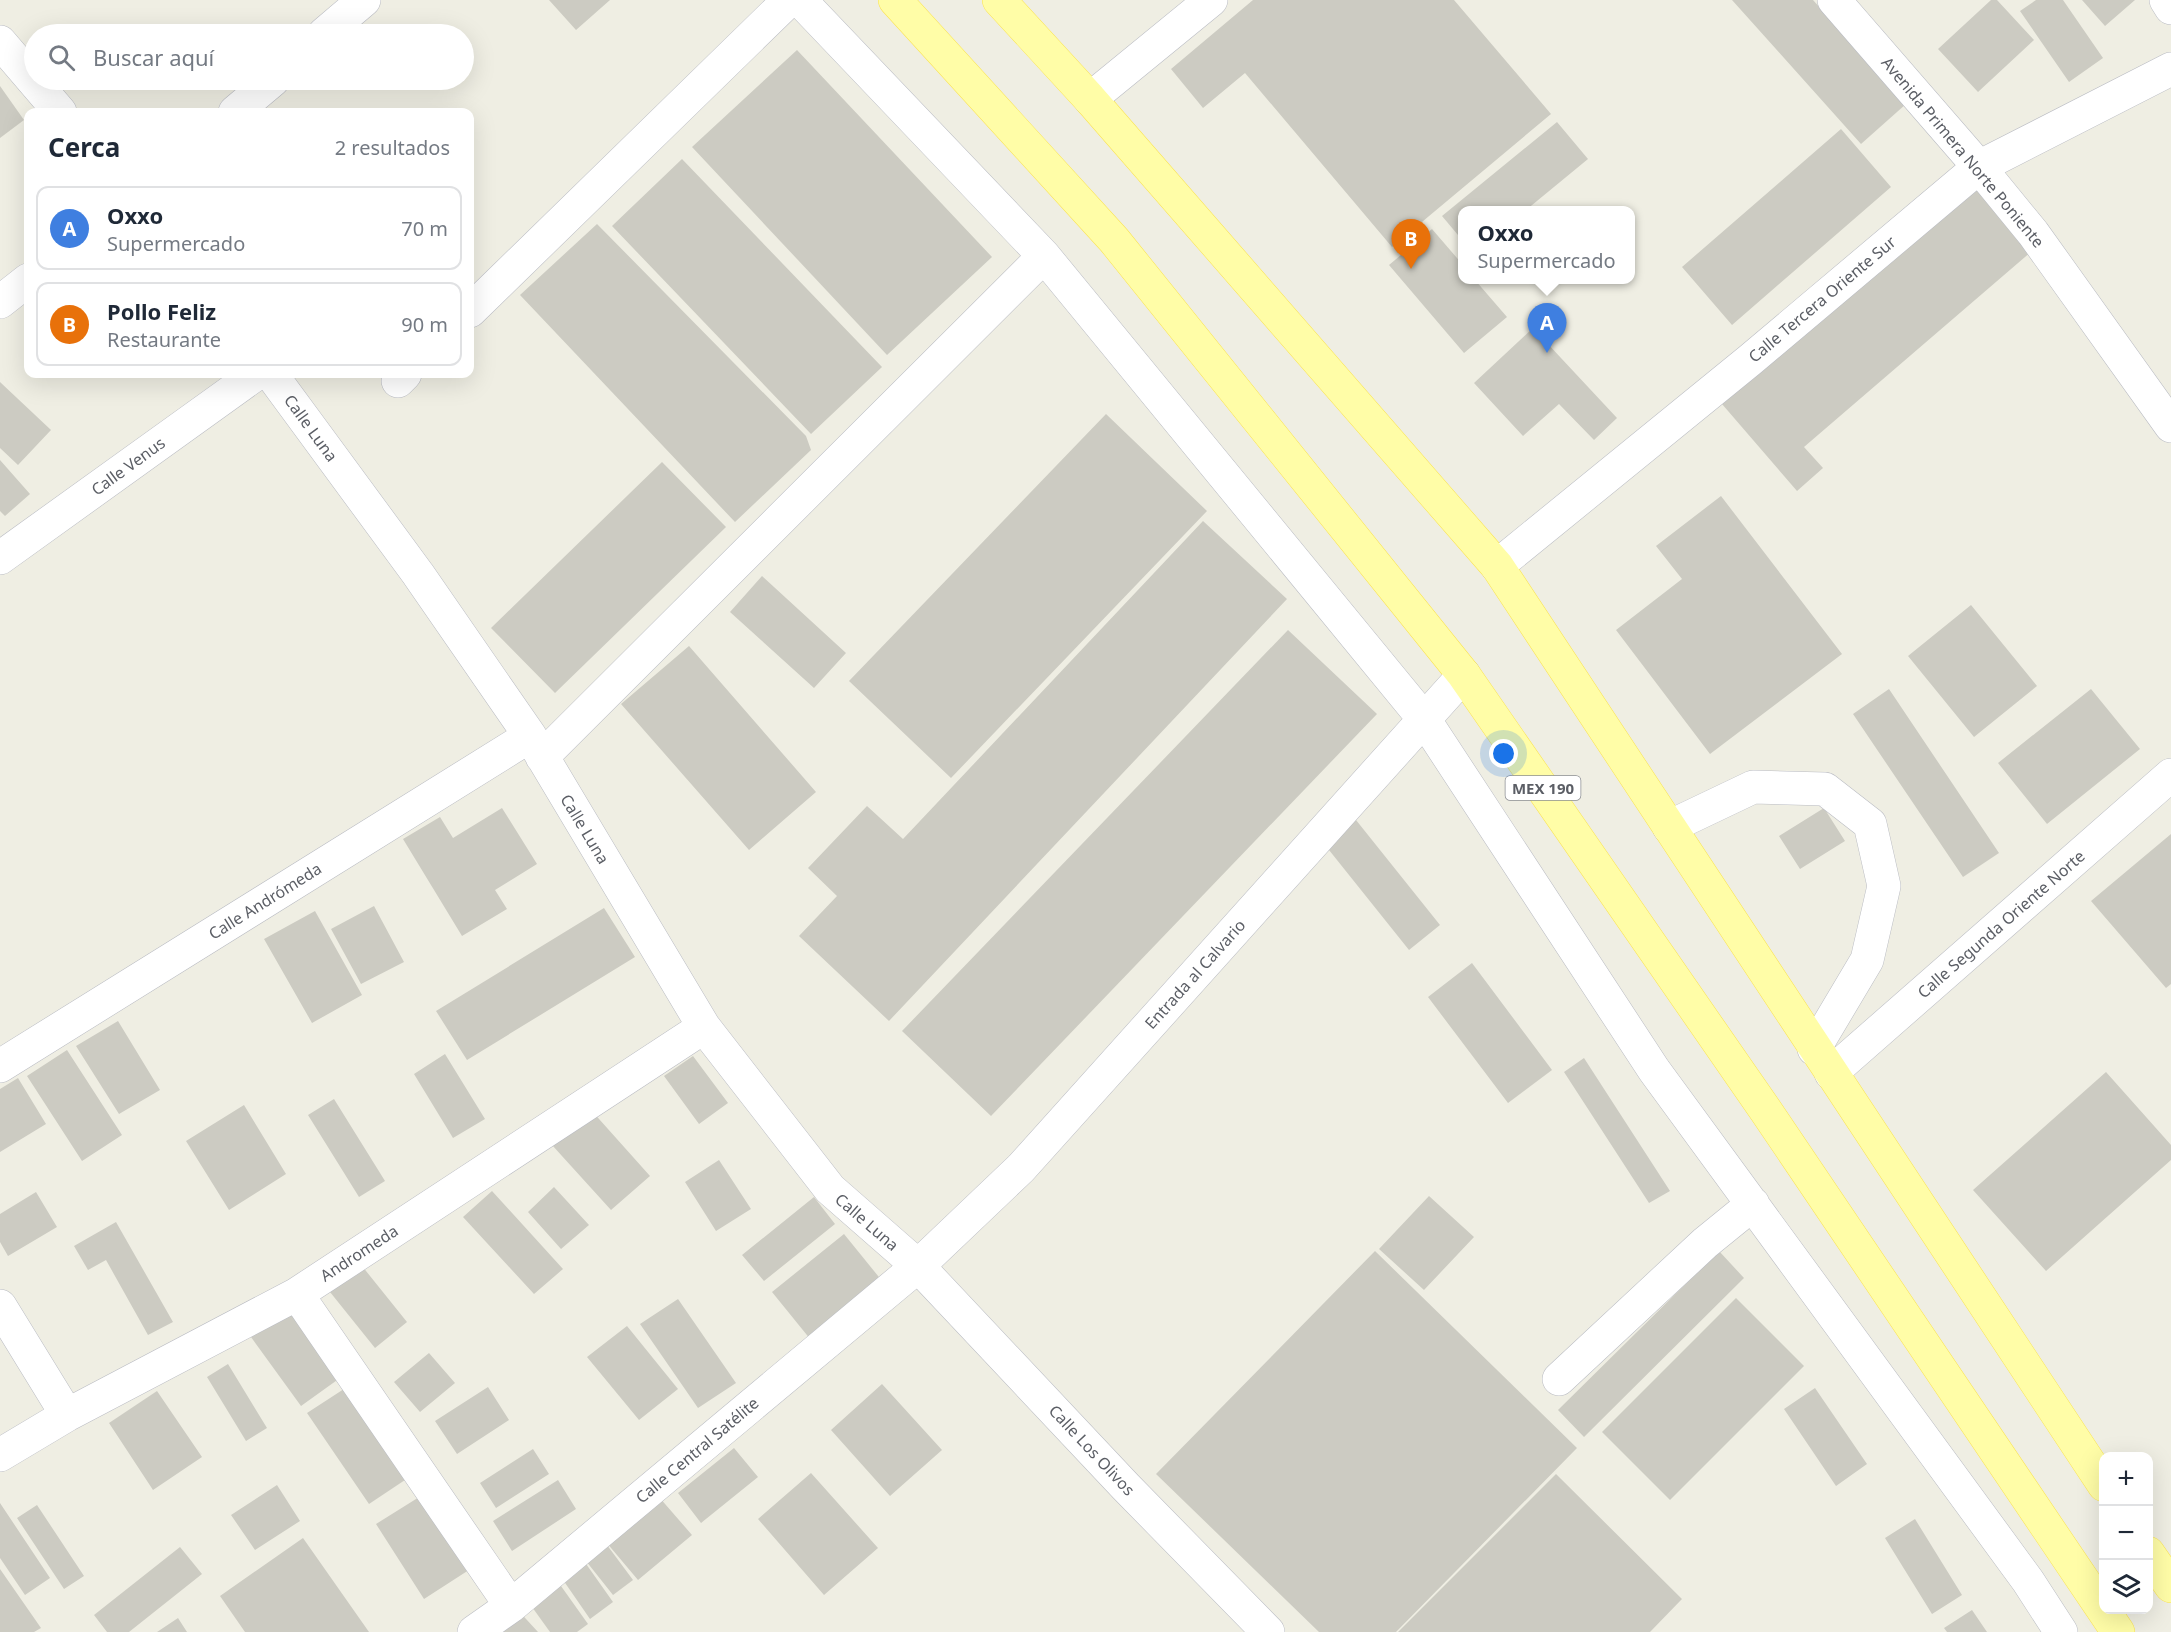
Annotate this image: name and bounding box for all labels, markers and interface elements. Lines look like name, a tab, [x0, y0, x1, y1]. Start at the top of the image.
search box	[24, 24, 474, 90]
icon: search	[45, 41, 78, 74]
text: Buscar aquí	[93, 42, 214, 72]
street label: Avenida Primera Norte Poniente	[1877, 52, 2049, 252]
text: Cerca	[48, 129, 120, 165]
text: 2 resultados	[335, 134, 450, 161]
text: Oxxo	[107, 200, 163, 230]
popup	[1458, 206, 1635, 284]
text: A	[63, 215, 76, 242]
text: 70 m	[401, 215, 448, 242]
text: Oxxo	[1477, 217, 1534, 247]
pin: B	[1392, 220, 1430, 269]
text: Supermercado	[107, 230, 245, 257]
street label: Calle Tercera Oriente Sur	[1744, 231, 1901, 367]
text: Supermercado	[1477, 247, 1616, 274]
text: Pollo Feliz	[107, 296, 216, 326]
pin: A	[1528, 304, 1566, 353]
text: B	[63, 311, 76, 338]
text: 90 m	[401, 311, 448, 338]
text: Restaurante	[107, 326, 221, 353]
street label: Calle Luna	[279, 390, 343, 466]
street label: Calle Venus	[87, 432, 169, 500]
your location	[1489, 739, 1518, 768]
road number: MEX 190	[1506, 776, 1580, 800]
street label: Calle Luna	[556, 790, 614, 868]
street label: Calle Segunda Oriente Norte	[1913, 845, 2089, 1003]
street label: Calle Andrómeda	[204, 857, 326, 945]
street label: Entrada al Calvario	[1140, 914, 1250, 1034]
street label: Calle Luna	[830, 1188, 904, 1256]
street label: Andromeda	[316, 1220, 402, 1286]
street label: Calle Central Satélite	[631, 1392, 763, 1508]
street label: Calle Los Olivos	[1044, 1400, 1140, 1500]
map controls	[2099, 1452, 2153, 1614]
button: +	[2099, 1452, 2153, 1506]
button: −	[2099, 1506, 2153, 1560]
button: layers	[2099, 1560, 2153, 1614]

